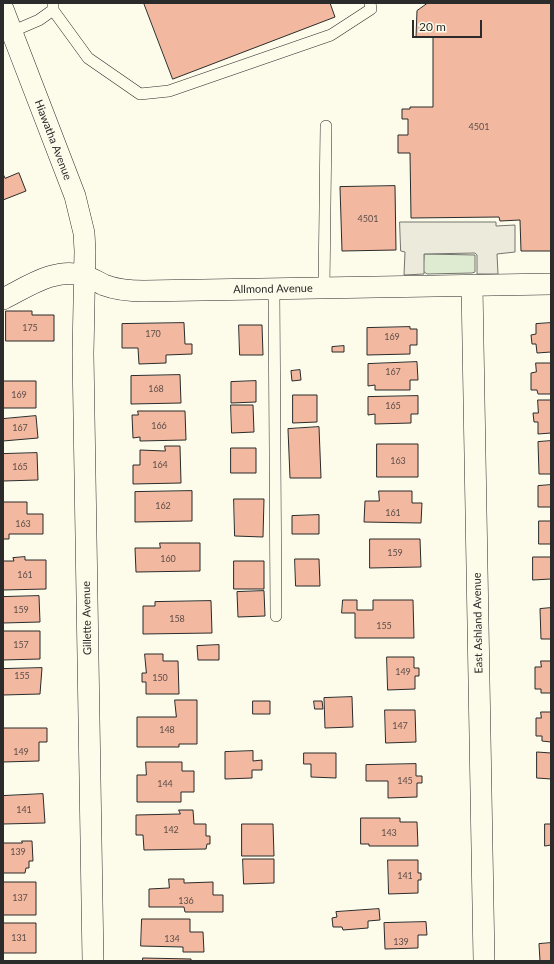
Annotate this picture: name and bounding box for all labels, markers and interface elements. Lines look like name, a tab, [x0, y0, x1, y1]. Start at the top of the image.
scale bar	[414, 12, 484, 38]
text: 20 m	[419, 19, 446, 34]
street label: Hiawatha Avenue	[32, 98, 74, 182]
house number: 4501	[469, 122, 489, 132]
house number: 4501	[358, 214, 378, 224]
street label: Allmond Avenue	[233, 282, 313, 296]
house number: 175	[22, 323, 38, 333]
house number: 170	[145, 329, 161, 339]
house number: 169	[384, 332, 400, 342]
house number: 167	[385, 367, 401, 377]
house number: 168	[148, 384, 164, 394]
house number: 169	[11, 390, 27, 400]
house number: 165	[385, 401, 401, 411]
house number: 166	[151, 421, 167, 431]
house number: 167	[12, 423, 28, 433]
house number: 163	[390, 456, 406, 466]
house number: 164	[152, 460, 168, 470]
house number: 165	[12, 462, 28, 472]
house number: 162	[155, 501, 171, 511]
house number: 161	[385, 508, 401, 518]
house number: 163	[15, 519, 31, 529]
house number: 159	[387, 548, 403, 558]
house number: 160	[160, 554, 176, 564]
house number: 161	[17, 570, 33, 580]
street label: East Ashland Avenue	[471, 572, 485, 674]
street label: Gillette Avenue	[80, 581, 94, 655]
house number: 159	[13, 605, 29, 615]
house number: 158	[169, 614, 185, 624]
house number: 155	[376, 621, 392, 631]
house number: 157	[13, 640, 29, 650]
house number: 149	[395, 667, 411, 677]
house number: 155	[14, 671, 30, 681]
house number: 150	[152, 673, 168, 683]
house number: 147	[392, 721, 408, 731]
house number: 148	[159, 725, 175, 735]
house number: 149	[13, 747, 29, 757]
house number: 145	[397, 776, 413, 786]
house number: 144	[157, 779, 173, 789]
house number: 141	[16, 805, 32, 815]
house number: 142	[163, 825, 179, 835]
house number: 143	[381, 828, 397, 838]
house number: 139	[10, 847, 26, 857]
house number: 141	[397, 871, 413, 881]
house number: 137	[12, 893, 28, 903]
house number: 136	[178, 896, 194, 906]
house number: 131	[11, 933, 27, 943]
house number: 134	[164, 934, 180, 944]
house number: 139	[393, 937, 409, 947]

